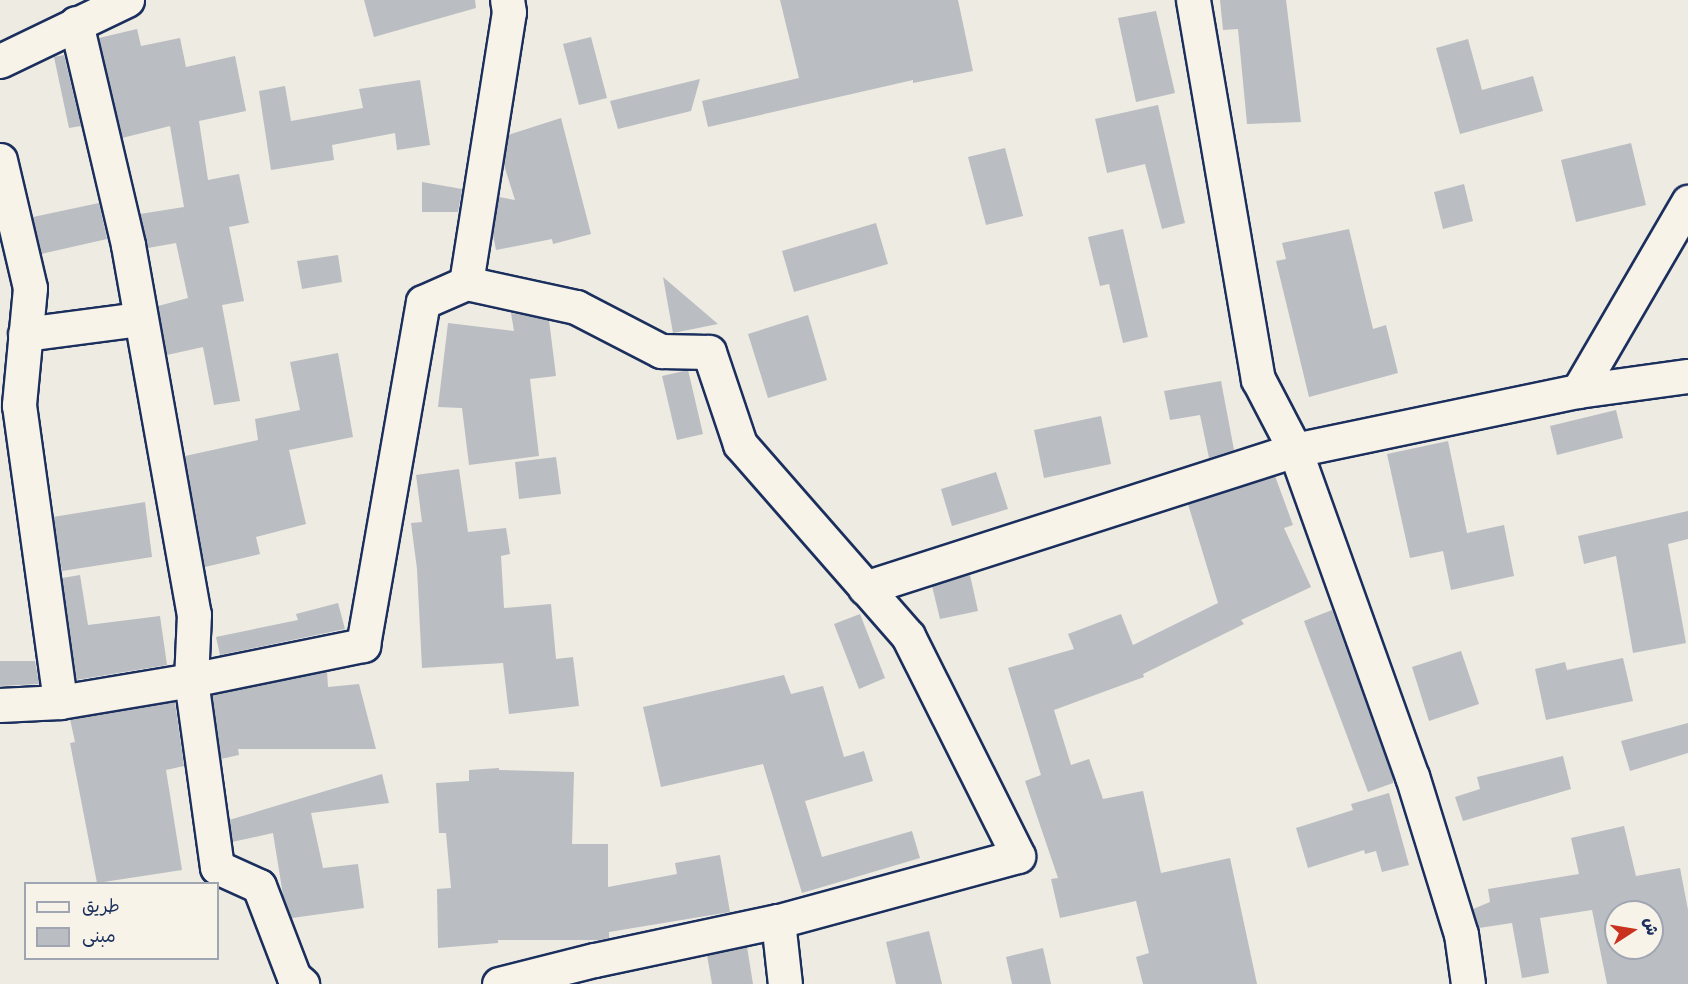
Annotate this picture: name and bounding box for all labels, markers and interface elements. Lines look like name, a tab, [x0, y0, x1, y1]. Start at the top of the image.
legend	[24, 882, 219, 960]
text: طريق	[82, 896, 120, 917]
north arrow	[1604, 900, 1664, 960]
text: ش	[1639, 916, 1661, 937]
text: مبنى	[82, 926, 116, 947]

